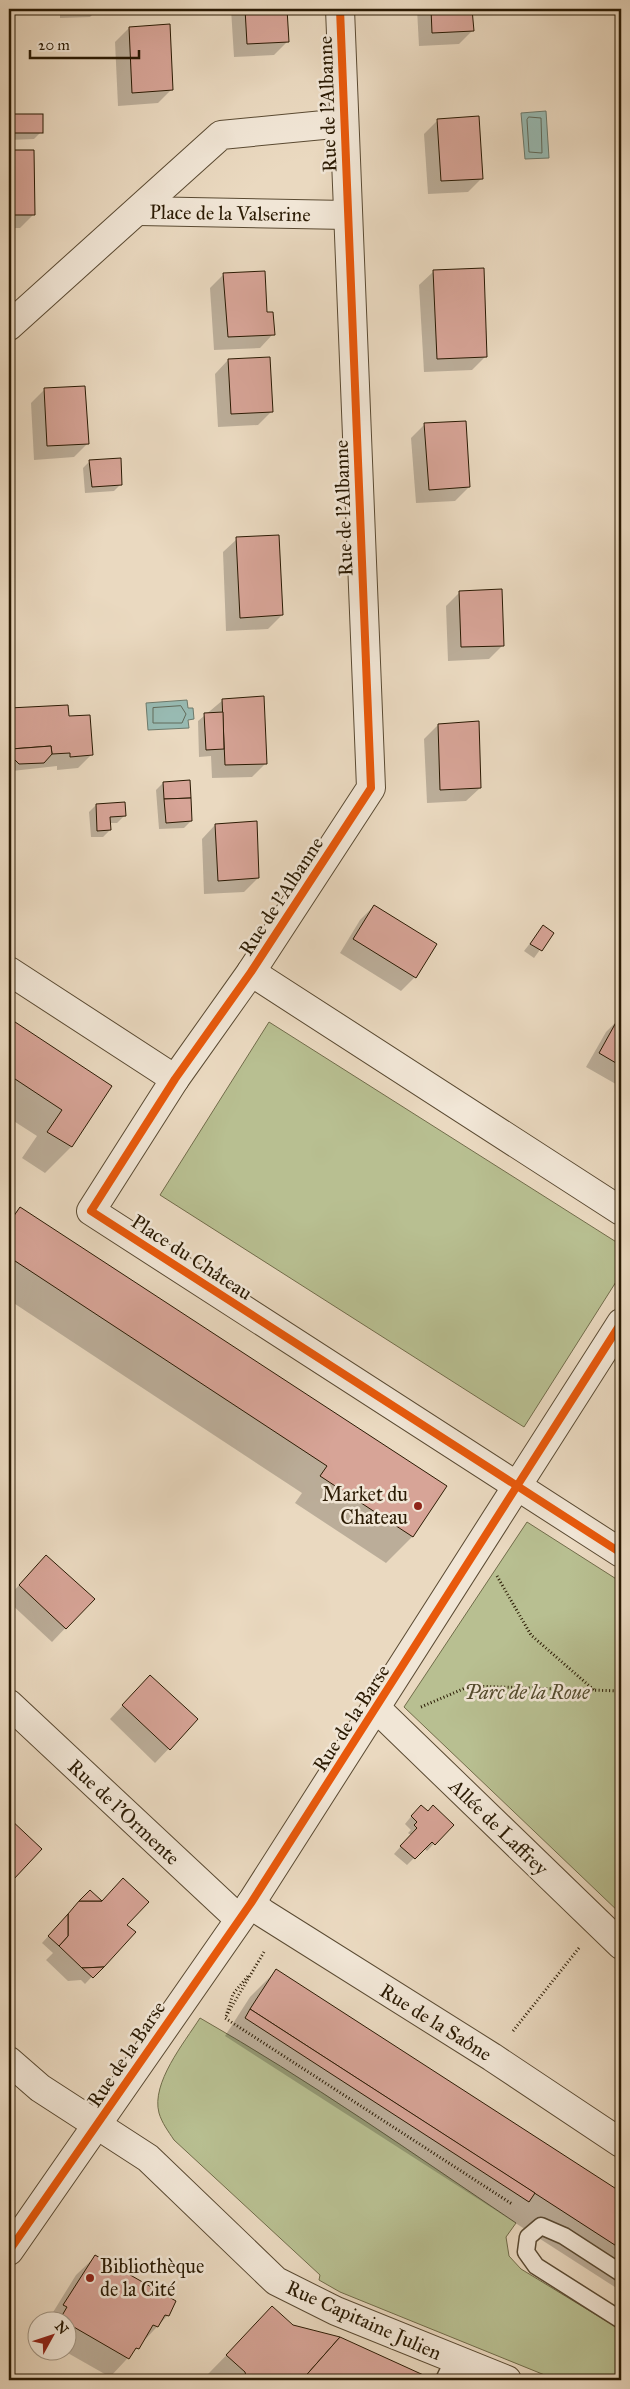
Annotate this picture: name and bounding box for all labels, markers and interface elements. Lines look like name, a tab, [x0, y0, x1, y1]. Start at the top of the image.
scale bar	[30, 28, 139, 60]
street label: Rue de l'Albanne	[313, 35, 341, 173]
text: 20 m	[38, 36, 70, 54]
street label: Place de la Valserine	[149, 200, 311, 226]
street label: Rue de l'Albanne	[329, 439, 357, 577]
street label: Rue de l'Albanne	[234, 832, 328, 960]
street label: Place du Château	[127, 1209, 257, 1305]
place label: Market du Chateau	[322, 1482, 408, 1529]
marker: Market du Chateau	[412, 1500, 424, 1512]
street label: Rue de la Barse	[307, 1660, 395, 1776]
park label: Parc de la Roue	[465, 1680, 590, 1704]
street label: Rue de l'Ormente	[63, 1754, 185, 1870]
street label: Allée de Laffrey	[444, 1773, 554, 1881]
street label: Rue de la Saône	[376, 1978, 496, 2066]
street label: Rue de la Barse	[82, 1996, 170, 2112]
place label: Bibliothèque de la Cité	[100, 2254, 204, 2301]
marker: Bibliothèque de la Cité	[84, 2272, 96, 2284]
street label: Rue Capitaine Julien	[282, 2275, 446, 2366]
north arrow	[28, 2312, 78, 2362]
text: N	[51, 2318, 72, 2338]

